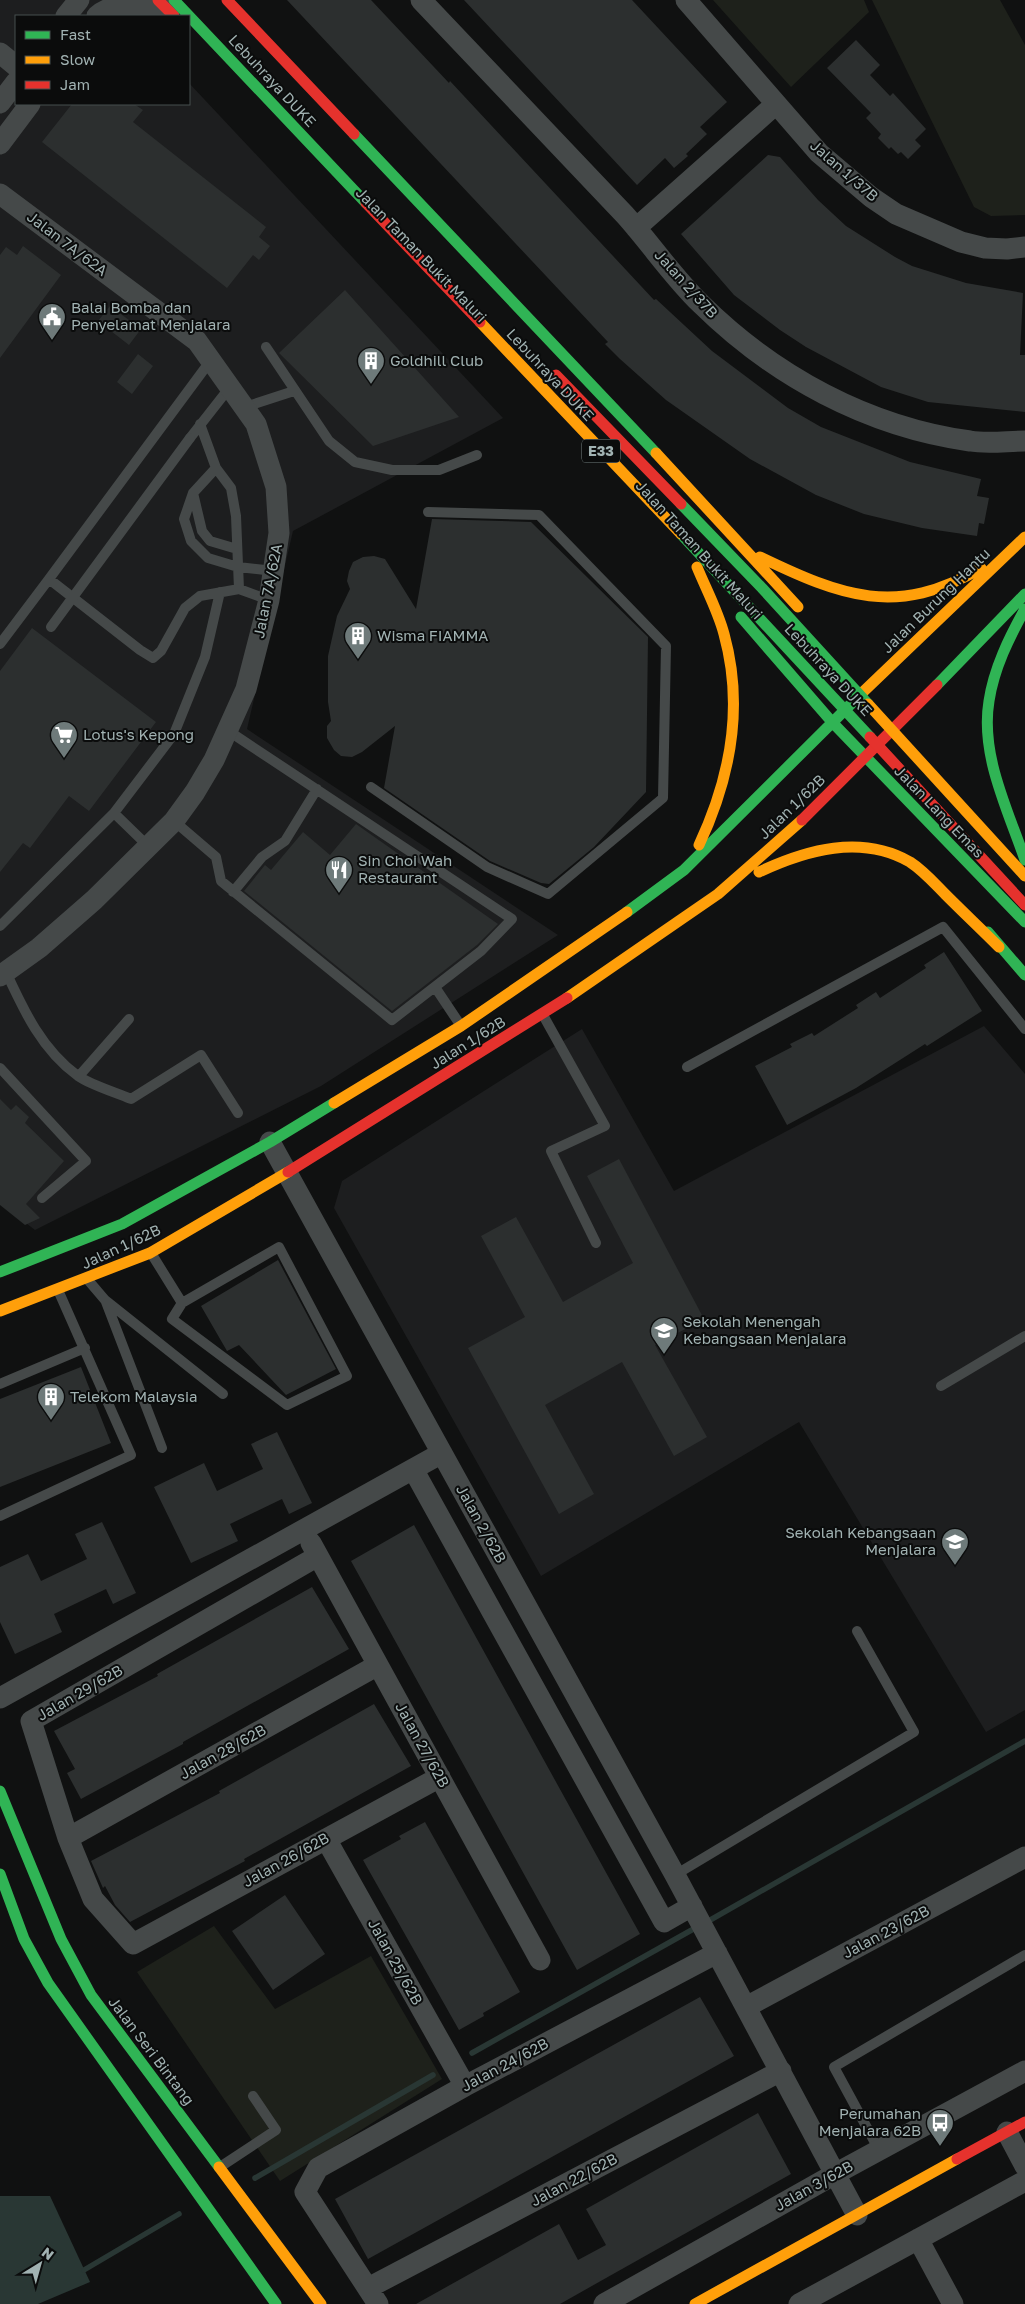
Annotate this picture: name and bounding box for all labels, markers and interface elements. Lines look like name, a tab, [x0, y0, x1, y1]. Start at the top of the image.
legend	[15, 15, 190, 105]
text: Fast	[60, 25, 91, 43]
street label: Lebuhraya DUKE	[225, 30, 320, 130]
text: Slow	[60, 50, 95, 68]
text: Jam	[60, 75, 90, 93]
street label: Jalan 1/37B	[807, 136, 882, 205]
street label: Jalan Taman Bukit Maluri	[352, 183, 491, 326]
street label: Jalan 7A/62A	[24, 207, 111, 279]
street label: Jalan 2/37B	[651, 245, 722, 321]
place label: Balai Bomba dan Penyelamat Menjalara	[71, 298, 231, 333]
public building icon: Balai Bomba dan Penyelamat Menjalara	[37, 302, 67, 341]
street label: Lebuhraya DUKE	[503, 324, 598, 424]
building icon: Goldhill Club	[356, 346, 386, 385]
place label: Goldhill Club	[390, 351, 483, 369]
road number: E33	[582, 440, 620, 462]
street label: Jalan Taman Bukit Maluri	[633, 476, 767, 622]
street label: Jalan 7A/62A	[249, 542, 285, 640]
street label: Jalan Burung Hantu	[878, 544, 993, 657]
street label: Lebuhraya DUKE	[781, 619, 876, 719]
building icon: Wisma FIAMMA	[343, 621, 373, 660]
place label: Wisma FIAMMA	[377, 626, 488, 644]
supermarket icon: Lotus's Kepong	[49, 720, 79, 759]
place label: Lotus's Kepong	[83, 725, 194, 743]
street label: Jalan Lang Emas	[891, 761, 988, 861]
street label: Jalan 1/62B	[754, 770, 828, 842]
place label: Sin Choi Wah Restaurant	[358, 851, 452, 886]
restaurant icon: Sin Choi Wah Restaurant	[324, 855, 354, 894]
street label: Jalan 1/62B	[427, 1012, 508, 1072]
street label: Jalan 1/62B	[78, 1220, 163, 1272]
place label: Sekolah Menengah Kebangsaan Menjalara	[683, 1312, 847, 1347]
school or university icon: Sekolah Menengah Kebangsaan Menjalara	[649, 1316, 679, 1355]
building icon: Telekom Malaysia	[36, 1382, 66, 1421]
place label: Telekom Malaysia	[70, 1387, 197, 1405]
street label: Jalan 2/62B	[453, 1481, 511, 1566]
place label: Sekolah Kebangsaan Menjalara	[785, 1523, 936, 1558]
school or university icon: Sekolah Kebangsaan Menjalara	[940, 1527, 970, 1566]
street label: Jalan 29/62B	[33, 1660, 126, 1724]
street label: Jalan 27/62B	[392, 1699, 454, 1790]
street label: Jalan 28/62B	[176, 1720, 269, 1782]
street label: Jalan 26/62B	[239, 1828, 332, 1890]
street label: Jalan 23/62B	[839, 1901, 932, 1961]
street label: Jalan 25/62B	[365, 1915, 427, 2008]
street label: Jalan Seri Bintang	[105, 1993, 198, 2108]
street label: Jalan 24/62B	[458, 2034, 551, 2095]
place label: Perumahan Menjalara 62B	[819, 2104, 921, 2139]
bus stop icon: Perumahan Menjalara 62B	[925, 2108, 955, 2147]
street label: Jalan 22/62B	[527, 2149, 620, 2209]
street label: Jalan 3/62B	[771, 2156, 856, 2214]
north arrow	[15, 2239, 65, 2289]
text: N	[39, 2243, 57, 2263]

